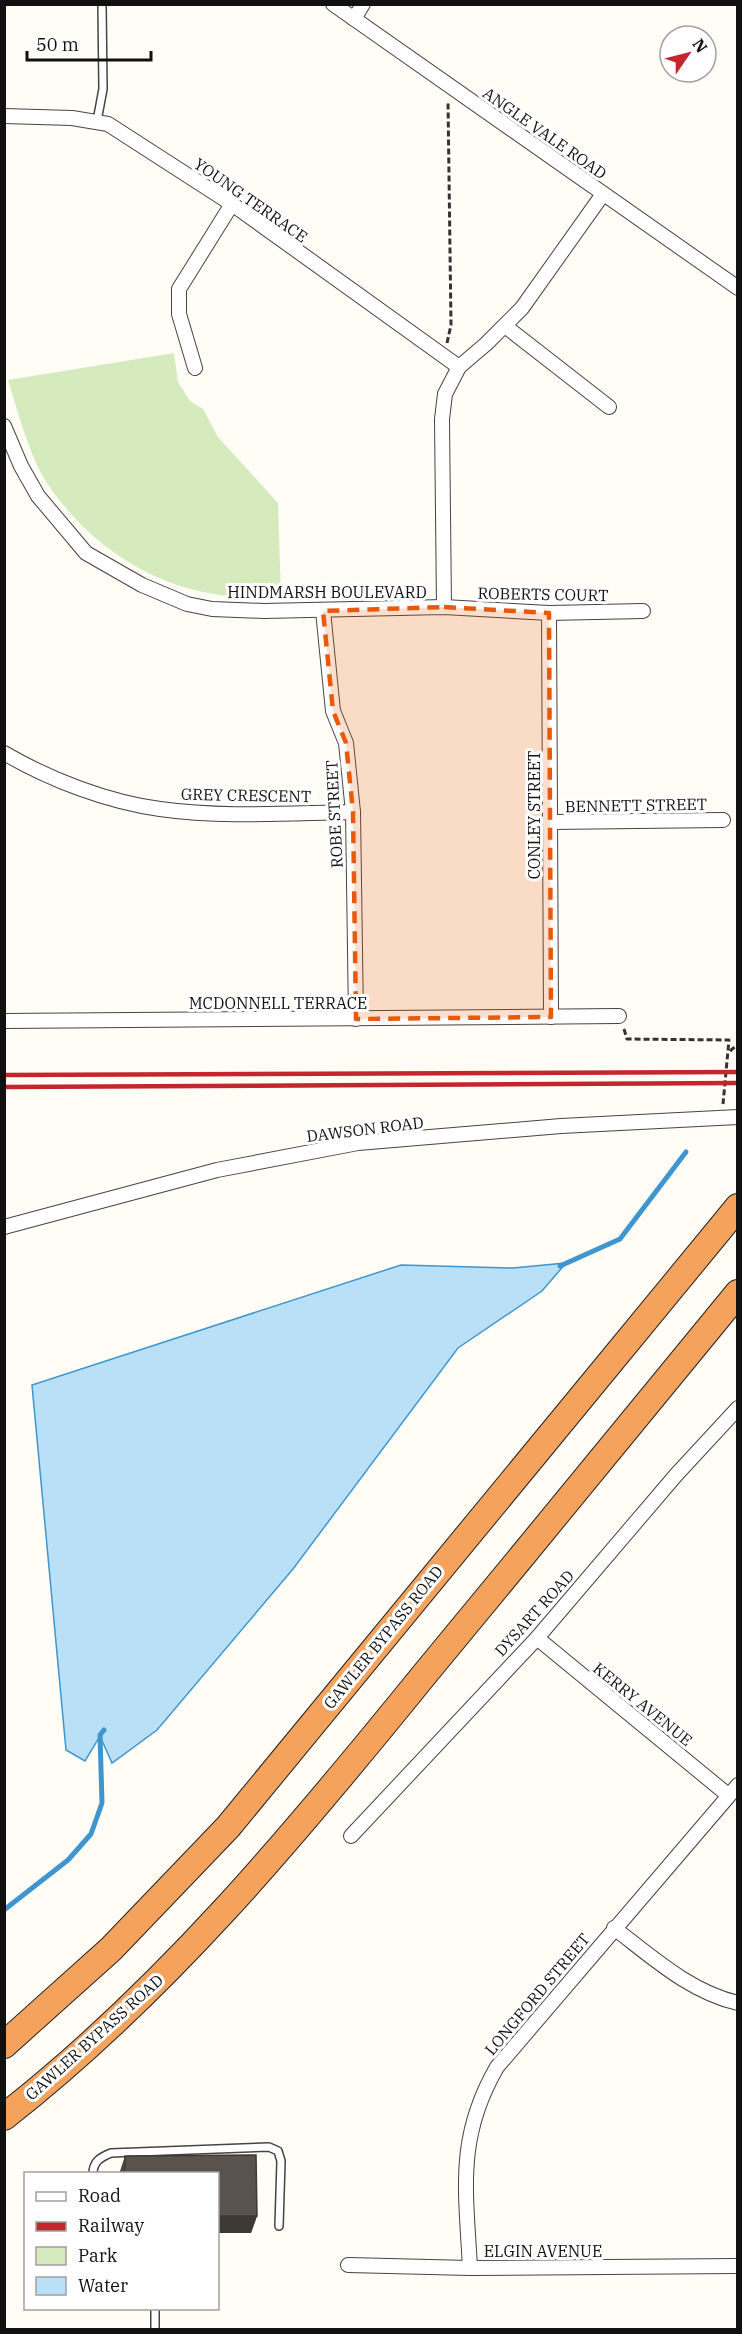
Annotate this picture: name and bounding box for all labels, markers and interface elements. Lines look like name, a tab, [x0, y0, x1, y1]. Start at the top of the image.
scale bar	[27, 24, 152, 62]
north arrow	[658, 24, 718, 84]
text: 50 m	[36, 33, 79, 56]
text: N	[688, 34, 712, 56]
street label: ANGLE VALE ROAD	[479, 83, 611, 183]
street label: YOUNG TERRACE	[190, 153, 312, 247]
street label: HINDMARSH BOULEVARD	[227, 582, 427, 602]
street label: ROBERTS COURT	[477, 583, 609, 605]
street label: CONLEY STREET	[524, 751, 544, 879]
street label: ROBE STREET	[321, 760, 347, 868]
street label: GREY CRESCENT	[181, 784, 311, 806]
street label: BENNETT STREET	[565, 794, 707, 816]
street label: MCDONNELL TERRACE	[189, 993, 367, 1013]
street label: DAWSON ROAD	[305, 1112, 425, 1146]
street label: GAWLER BYPASS ROAD	[319, 1561, 447, 1713]
street label: DYSART ROAD	[490, 1566, 578, 1660]
street label: KERRY AVENUE	[589, 1658, 697, 1750]
street label: LONGFORD STREET	[480, 1929, 594, 2059]
street label: GAWLER BYPASS ROAD	[21, 1970, 167, 2104]
legend	[24, 2172, 219, 2310]
text: Road	[78, 2184, 121, 2207]
text: Railway	[78, 2214, 144, 2237]
street label: ELGIN AVENUE	[484, 2241, 602, 2261]
text: Park	[78, 2244, 118, 2267]
text: Water	[78, 2274, 128, 2297]

